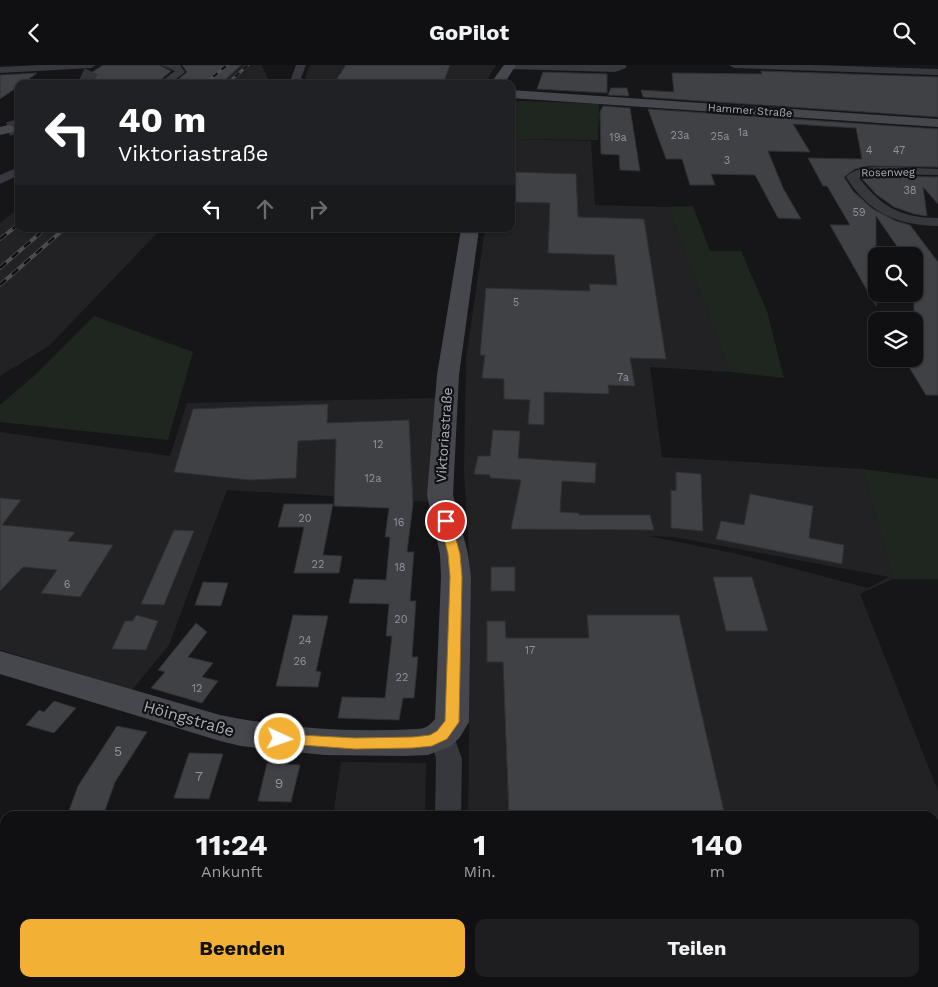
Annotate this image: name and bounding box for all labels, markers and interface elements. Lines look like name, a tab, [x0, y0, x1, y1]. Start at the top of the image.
icon: back	[20, 19, 48, 47]
icon: search	[890, 19, 918, 47]
text: GoPilot	[429, 20, 509, 45]
text: 40 m	[118, 99, 206, 141]
icon: left	[35, 100, 100, 165]
street label: Hammer Straße	[707, 101, 793, 120]
house number: 1a	[738, 126, 748, 139]
house number: 23a	[670, 129, 690, 142]
house number: 25a	[710, 130, 730, 143]
house number: 19a	[609, 131, 627, 144]
text: Viktoriastraße	[118, 141, 268, 166]
house number: 4	[866, 144, 873, 157]
house number: 47	[893, 144, 905, 157]
house number: 3	[724, 154, 730, 167]
street label: Rosenweg	[861, 166, 915, 179]
house number: 38	[903, 184, 917, 197]
icon: left	[198, 195, 226, 223]
icon: ahead	[251, 195, 279, 223]
icon: right	[304, 195, 332, 223]
house number: 59	[852, 206, 866, 219]
map controls	[868, 247, 923, 367]
button: search	[868, 247, 923, 302]
house number: 5	[513, 296, 519, 309]
button: layers	[868, 312, 923, 367]
house number: 7a	[617, 371, 629, 384]
street label: Viktoriastraße	[433, 387, 455, 483]
house number: 12	[373, 438, 383, 451]
house number: 12a	[365, 472, 381, 485]
pin	[425, 500, 467, 542]
icon: arrive	[432, 507, 460, 535]
house number: 20	[298, 512, 312, 525]
house number: 16	[394, 516, 405, 529]
house number: 22	[312, 558, 324, 571]
house number: 18	[394, 561, 406, 574]
house number: 6	[64, 578, 71, 591]
house number: 20	[394, 613, 408, 626]
house number: 24	[299, 634, 312, 647]
house number: 17	[525, 644, 535, 657]
house number: 26	[293, 655, 307, 668]
house number: 22	[396, 671, 408, 684]
house number: 12	[192, 682, 202, 695]
street label: Höingstraße	[141, 696, 236, 740]
position arrow	[253, 712, 305, 764]
house number: 5	[114, 743, 122, 759]
house number: 7	[195, 768, 203, 784]
house number: 9	[275, 775, 283, 791]
text: 11:24	[196, 827, 268, 862]
text: 1	[473, 827, 486, 862]
text: 140	[692, 827, 743, 862]
text: Ankunft	[201, 862, 262, 881]
text: Min.	[464, 862, 496, 881]
text: m	[710, 862, 725, 881]
button: Beenden	[20, 919, 465, 977]
button: Teilen	[475, 919, 919, 977]

